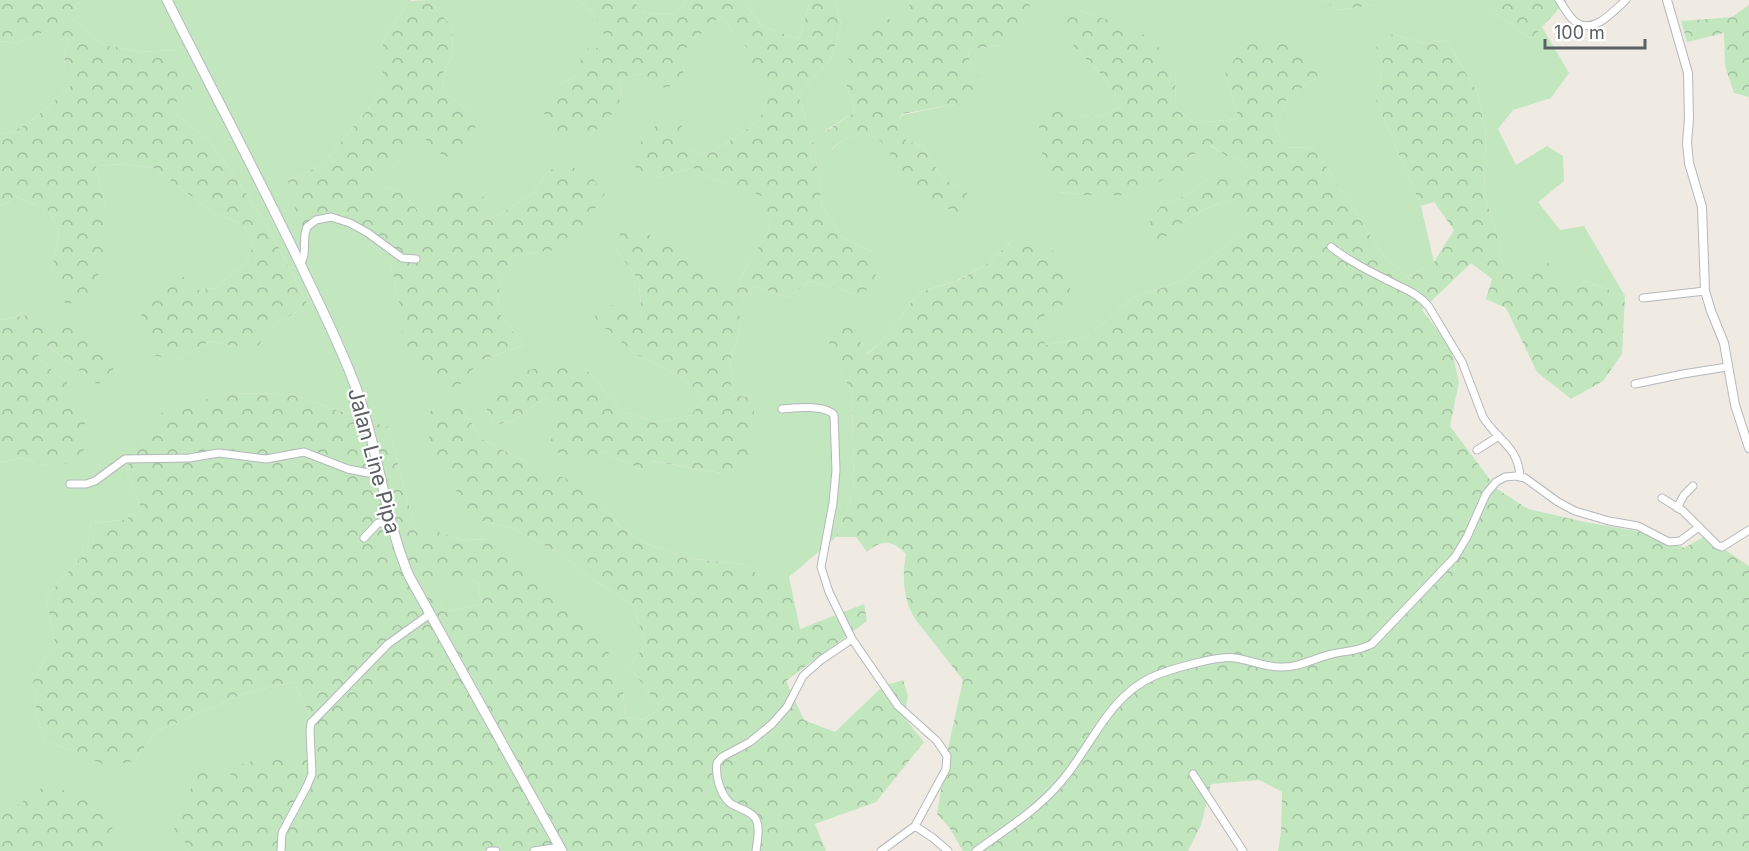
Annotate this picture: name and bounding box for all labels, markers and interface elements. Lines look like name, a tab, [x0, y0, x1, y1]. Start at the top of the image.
scale bar	[1545, 12, 1646, 50]
text: 100 m	[1554, 22, 1605, 43]
street label: Jalan Line Pipa	[343, 385, 406, 536]

